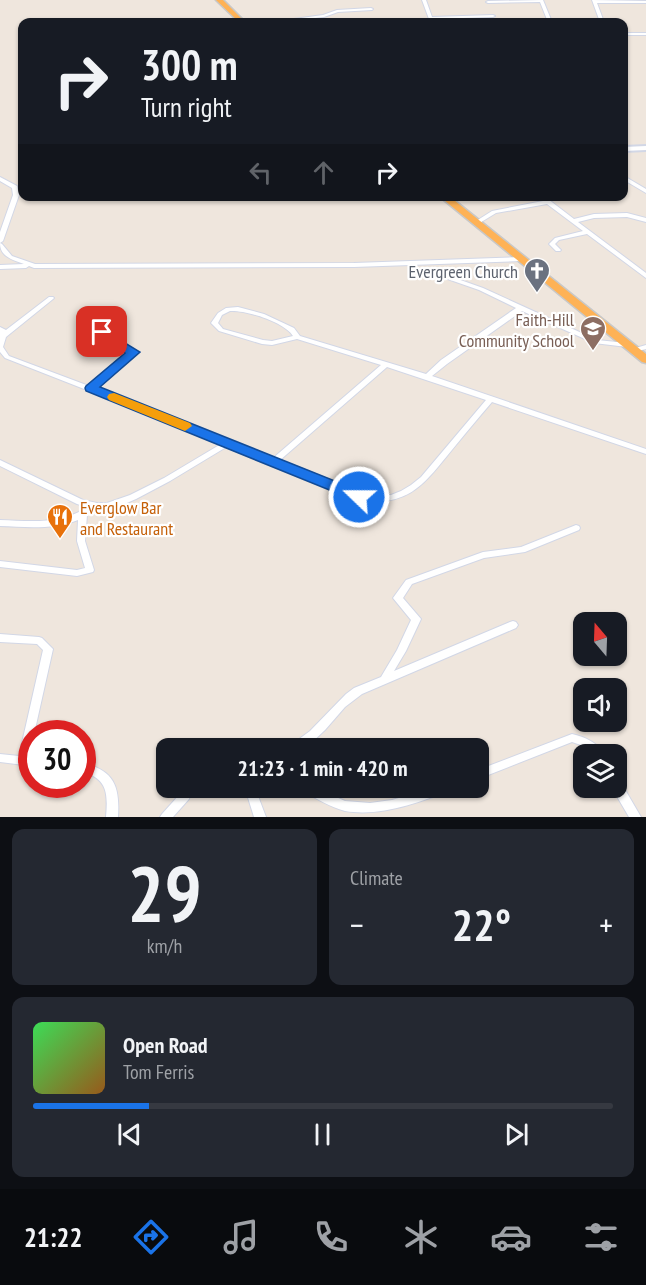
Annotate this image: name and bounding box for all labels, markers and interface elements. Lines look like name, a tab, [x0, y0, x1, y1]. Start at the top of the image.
text: 300 m	[141, 37, 238, 92]
icon: right	[42, 42, 120, 120]
text: Turn right	[141, 90, 232, 124]
icon: left	[244, 156, 277, 189]
icon: ahead	[307, 156, 340, 189]
icon: right	[370, 156, 403, 189]
church icon: Evergreen Church	[522, 256, 552, 294]
place label: Evergreen Church	[409, 260, 518, 283]
pin	[76, 306, 127, 357]
place label: Faith-Hill Community School	[459, 308, 575, 352]
school or university icon: Faith-Hill Community School	[578, 314, 608, 352]
icon: arrive	[85, 315, 118, 348]
position arrow	[327, 465, 391, 529]
place label: Everglow Bar and Restaurant	[80, 496, 173, 540]
restaurant icon: Everglow Bar and Restaurant	[45, 502, 75, 540]
north arrow	[573, 612, 627, 666]
map controls	[573, 612, 627, 798]
button: sound	[573, 678, 627, 732]
speed limit sign: 30	[18, 720, 96, 798]
button: layers	[573, 744, 627, 798]
text: 21:23 · 1 min · 420 m	[237, 754, 408, 782]
text: 29	[127, 843, 202, 944]
text: Climate	[350, 865, 403, 891]
text: 22°	[452, 895, 511, 953]
text: −	[350, 903, 364, 946]
text: +	[599, 903, 613, 946]
text: km/h	[147, 933, 182, 959]
text: Open Road	[123, 1031, 208, 1059]
text: Tom Ferris	[123, 1059, 194, 1085]
icon: previous	[113, 1118, 146, 1151]
icon: pause	[306, 1118, 339, 1151]
icon: next	[500, 1118, 533, 1151]
icon: directions	[130, 1216, 172, 1258]
icon: music	[220, 1216, 262, 1258]
icon: phone	[310, 1216, 352, 1258]
icon: climate	[400, 1216, 442, 1258]
icon: car	[490, 1216, 532, 1258]
icon: filters	[580, 1216, 622, 1258]
text: 21:22	[24, 1220, 82, 1254]

